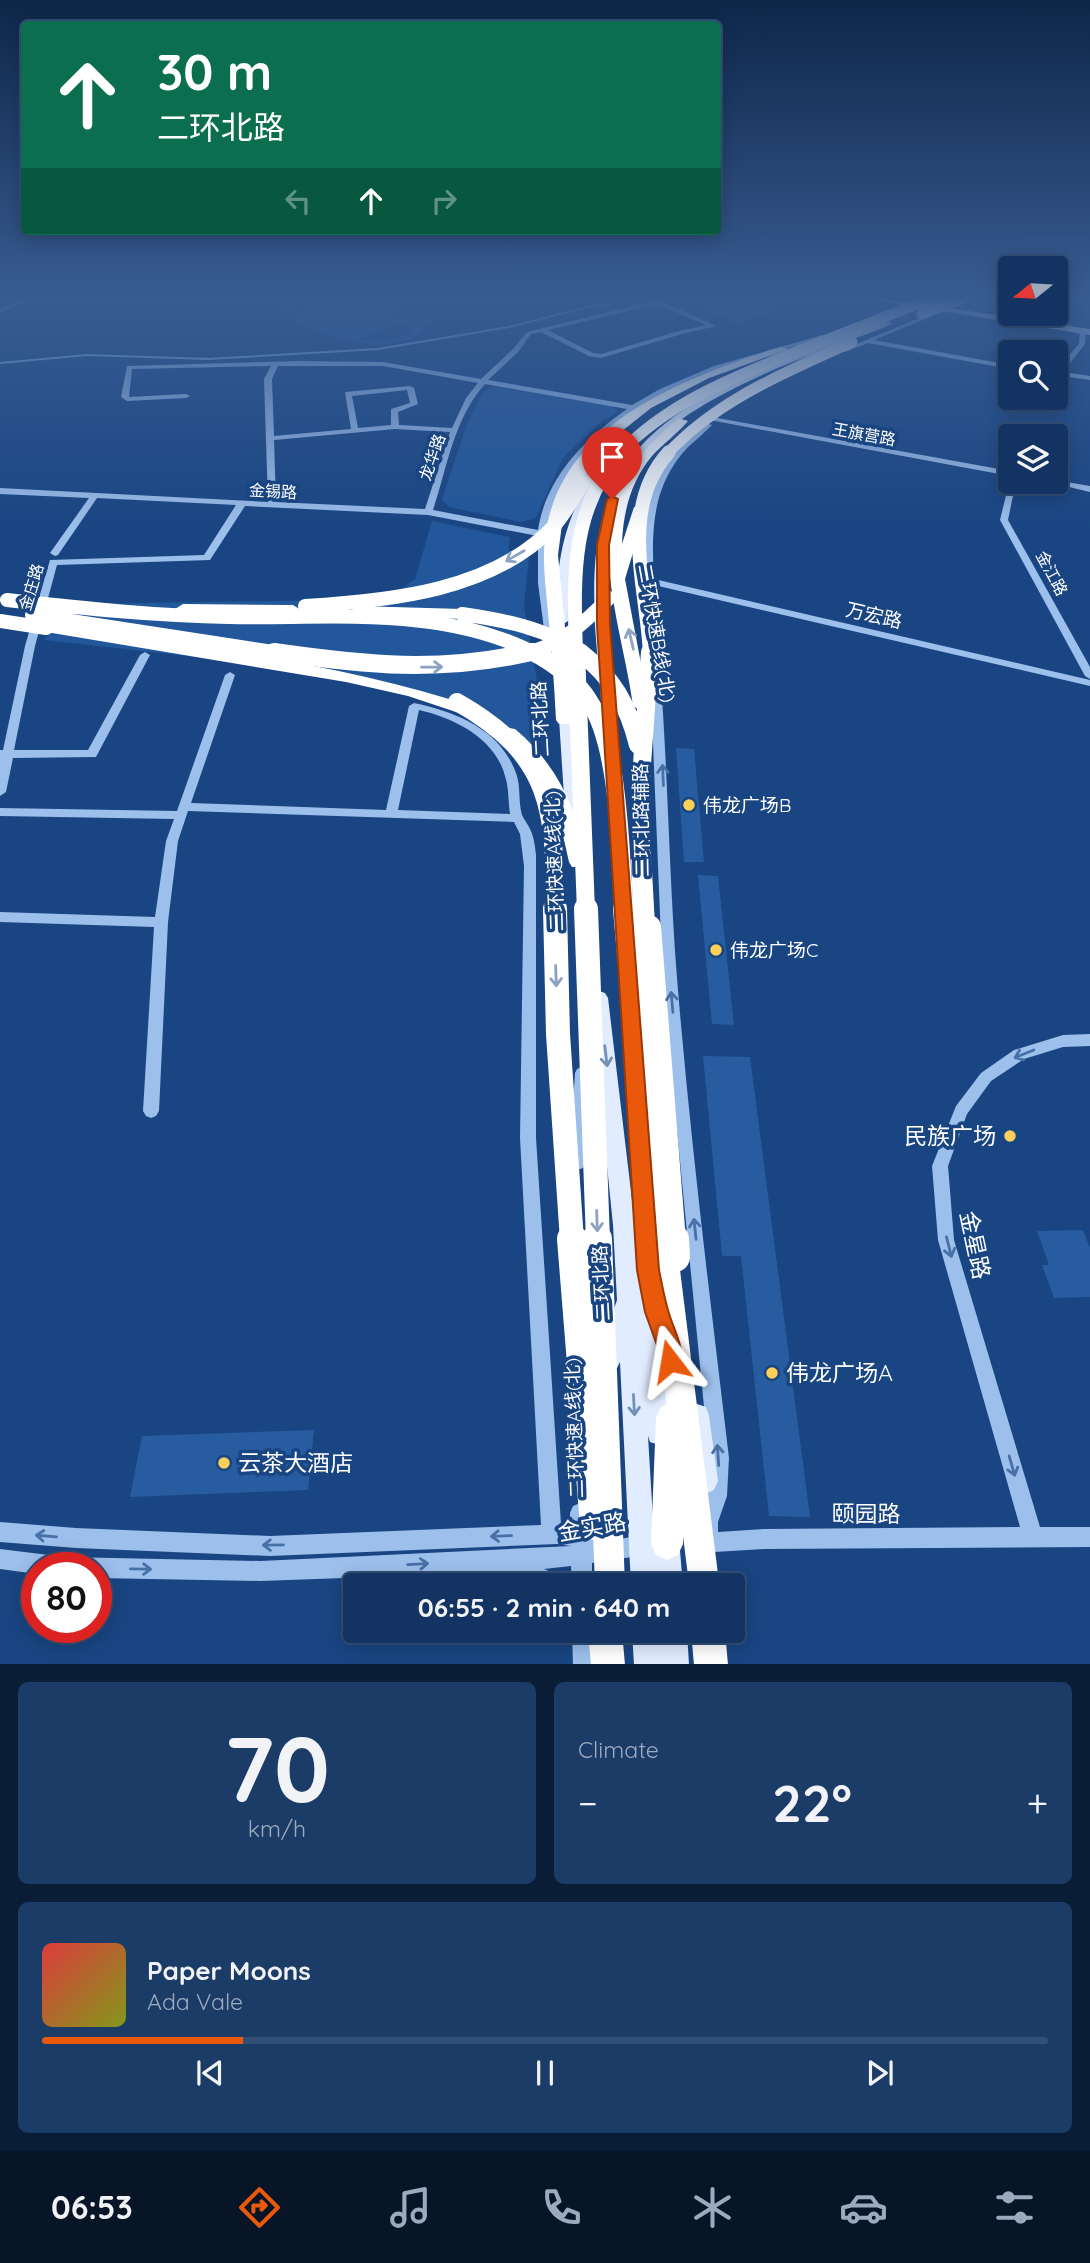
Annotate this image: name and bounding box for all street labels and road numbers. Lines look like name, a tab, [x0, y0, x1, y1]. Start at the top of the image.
street label: 王旗营路	[831, 419, 897, 449]
street label: 龙华路	[415, 431, 449, 483]
street label: 金锡路	[249, 480, 297, 502]
street label: 金江路	[1032, 547, 1072, 599]
street label: 金庄路	[14, 561, 48, 613]
street label: 二环快速B线(北)	[633, 562, 681, 704]
street label: 万宏路	[844, 597, 904, 633]
street label: 二环北路	[526, 680, 554, 758]
street label: 二环北路辅路	[628, 763, 654, 877]
street label: 二环快速A线(北)	[540, 790, 568, 932]
street label: 金星路	[954, 1208, 997, 1282]
street label: 二环北路	[587, 1244, 615, 1322]
street label: 二环快速A线(北)	[560, 1357, 588, 1499]
street label: 颐园路	[832, 1499, 901, 1528]
street label: 金实路	[555, 1506, 628, 1547]

